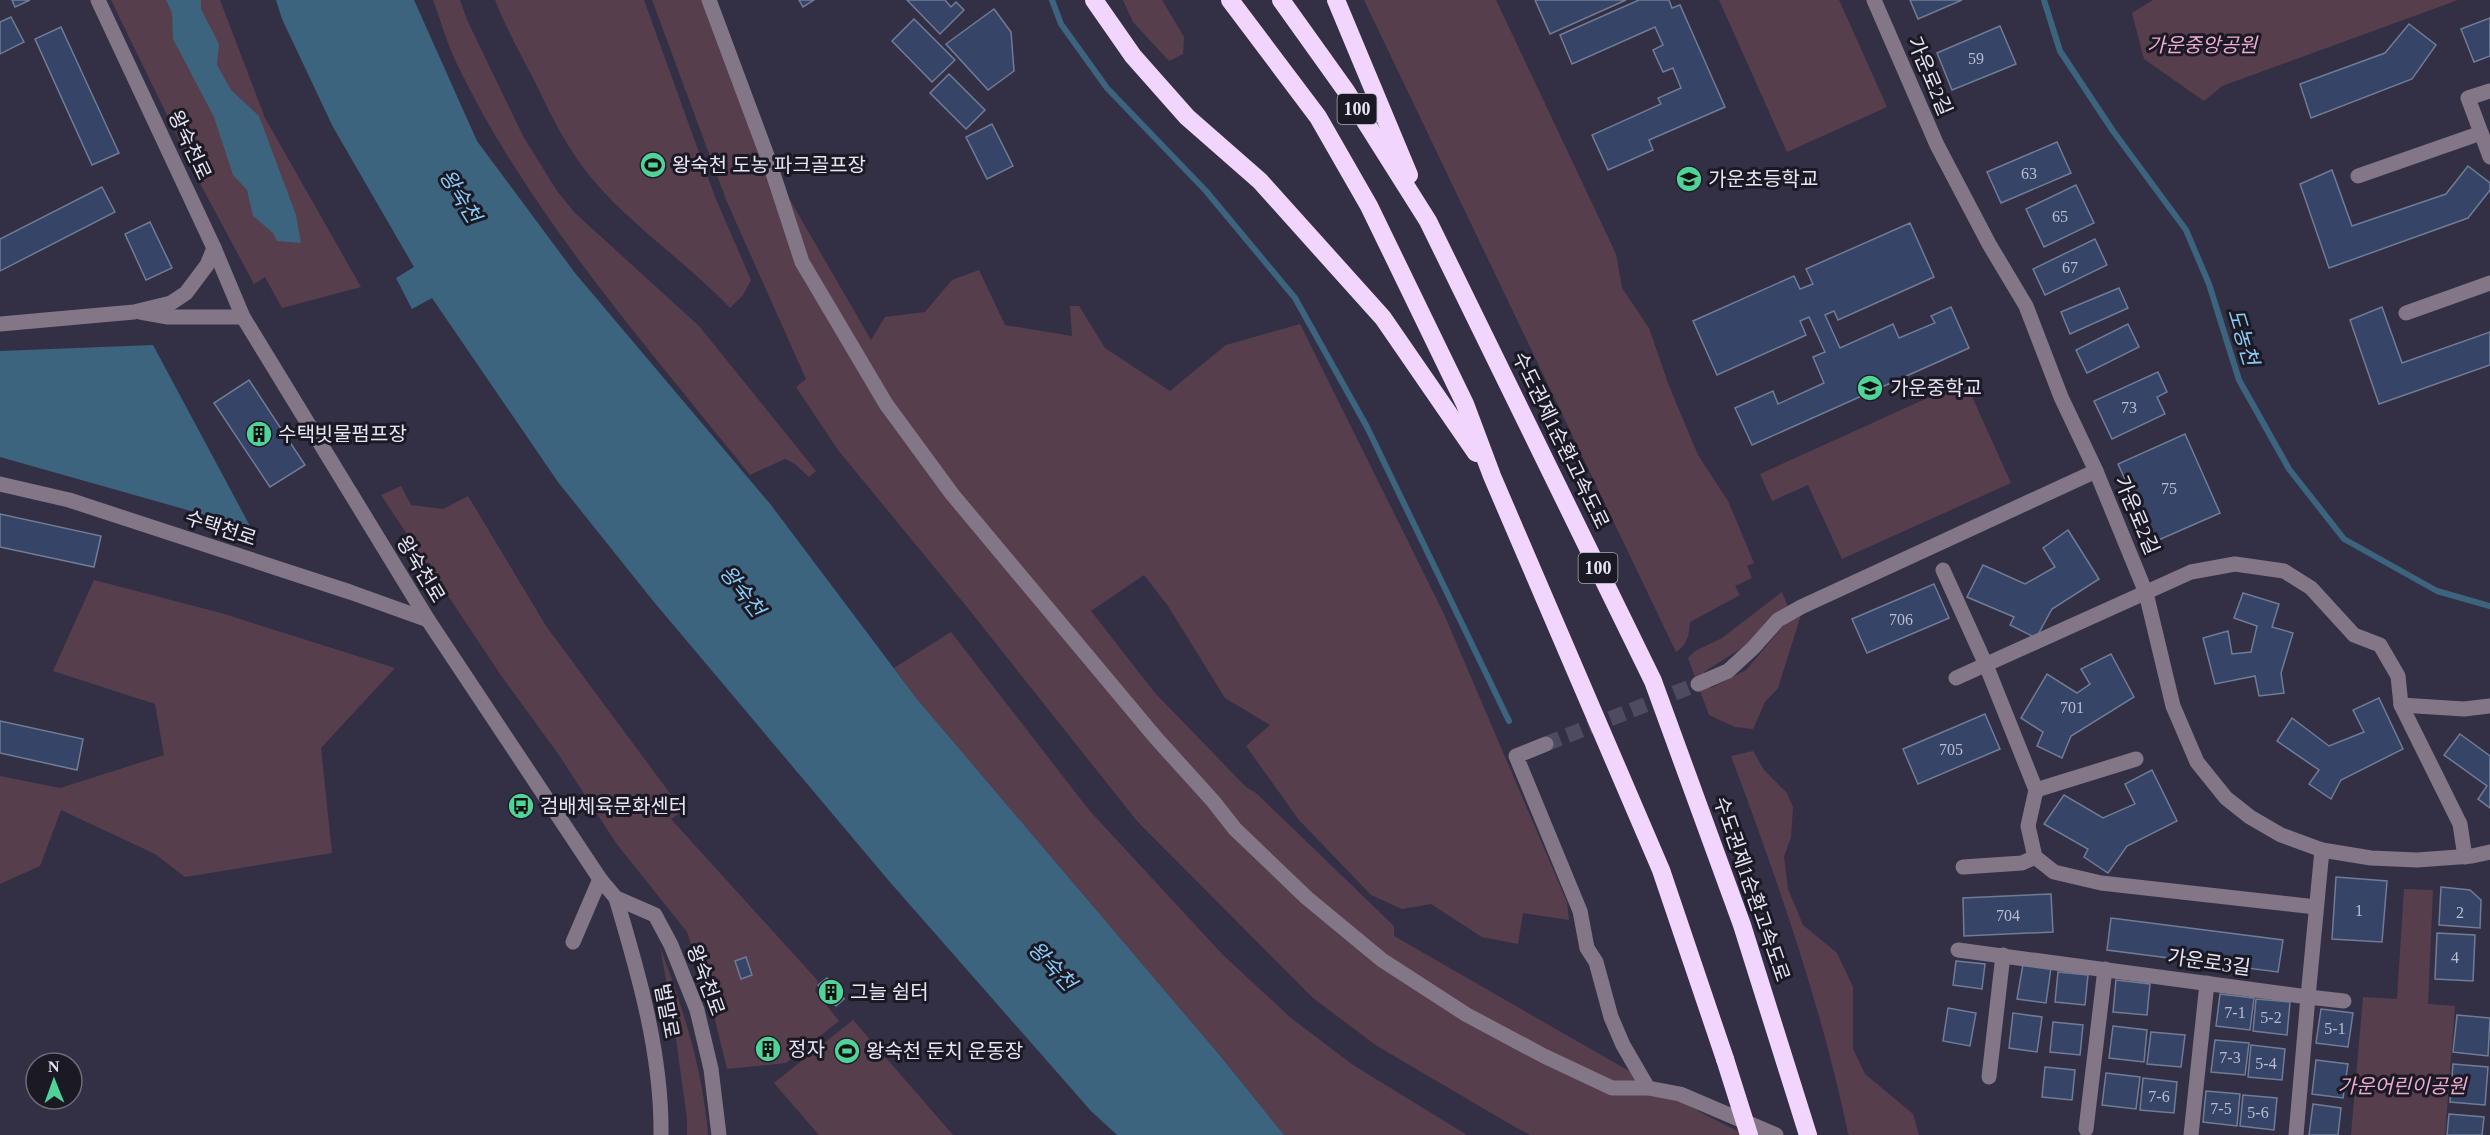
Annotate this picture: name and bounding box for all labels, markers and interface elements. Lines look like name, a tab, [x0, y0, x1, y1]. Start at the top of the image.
street label: 가운로2길	[1904, 33, 1956, 119]
park label: 가운중앙공원	[2147, 34, 2259, 56]
house number: 59	[1968, 50, 1984, 67]
road number: 100	[1338, 94, 1376, 124]
street label: 왕숙천로	[164, 107, 216, 183]
sports icon: 왕숙천 도농 파크골프장	[638, 150, 668, 180]
place label: 왕숙천 도농 파크골프장	[672, 154, 866, 176]
school or university icon: 가운초등학교	[1674, 164, 1704, 194]
water label: 왕숙천	[434, 165, 487, 229]
house number: 63	[2021, 165, 2037, 182]
place label: 가운초등학교	[1708, 168, 1818, 190]
house number: 65	[2052, 208, 2068, 225]
house number: 67	[2062, 259, 2078, 276]
water label: 도농천	[2223, 306, 2264, 371]
street label: 수도권제1순환고속도로	[1509, 348, 1613, 532]
school or university icon: 가운중학교	[1855, 373, 1885, 403]
place label: 가운중학교	[1890, 377, 1982, 399]
house number: 73	[2121, 399, 2137, 416]
building icon: 수택빗물펌프장	[244, 419, 274, 449]
place label: 수택빗물펌프장	[278, 423, 407, 445]
street label: 가운로2길	[2111, 472, 2163, 558]
house number: 75	[2161, 480, 2177, 497]
street label: 수택천로	[183, 506, 259, 550]
street label: 왕숙천로	[393, 532, 449, 606]
road number: 100	[1578, 553, 1618, 583]
water label: 왕숙천	[715, 561, 771, 623]
house number: 706	[1889, 611, 1913, 628]
house number: 701	[2060, 699, 2084, 716]
house number: 705	[1939, 741, 1963, 758]
bus stop icon: 검배체육문화센터	[506, 791, 536, 821]
street label: 수도권제1순환고속도로	[1710, 794, 1794, 984]
place label: 검배체육문화센터	[540, 795, 687, 817]
house number: 1	[2355, 902, 2363, 919]
house number: 2	[2456, 904, 2464, 921]
house number: 704	[1996, 907, 2020, 924]
water label: 왕숙천	[1023, 937, 1082, 997]
street label: 왕숙천로	[683, 942, 729, 1018]
street label: 가운로3길	[2166, 945, 2252, 979]
house number: 4	[2451, 949, 2459, 966]
building icon: 그늘 쉼터	[816, 977, 846, 1007]
place label: 그늘 쉼터	[850, 981, 929, 1003]
street label: 벌말로	[651, 982, 683, 1040]
house number: 7-1	[2224, 1004, 2246, 1021]
house number: 5-2	[2260, 1009, 2282, 1026]
house number: 5-1	[2324, 1020, 2346, 1037]
building icon: 정자	[753, 1034, 783, 1064]
sports icon: 왕숙천 둔치 운동장	[832, 1036, 862, 1066]
place label: 정자	[788, 1038, 825, 1060]
place label: 왕숙천 둔치 운동장	[866, 1040, 1023, 1062]
house number: 7-3	[2219, 1049, 2241, 1066]
north arrow	[24, 1051, 84, 1111]
house number: 5-4	[2255, 1055, 2277, 1072]
text: N	[48, 1058, 60, 1075]
park label: 가운어린이공원	[2338, 1075, 2468, 1097]
house number: 7-6	[2148, 1088, 2170, 1105]
house number: 7-5	[2210, 1100, 2232, 1117]
house number: 5-6	[2247, 1104, 2269, 1121]

